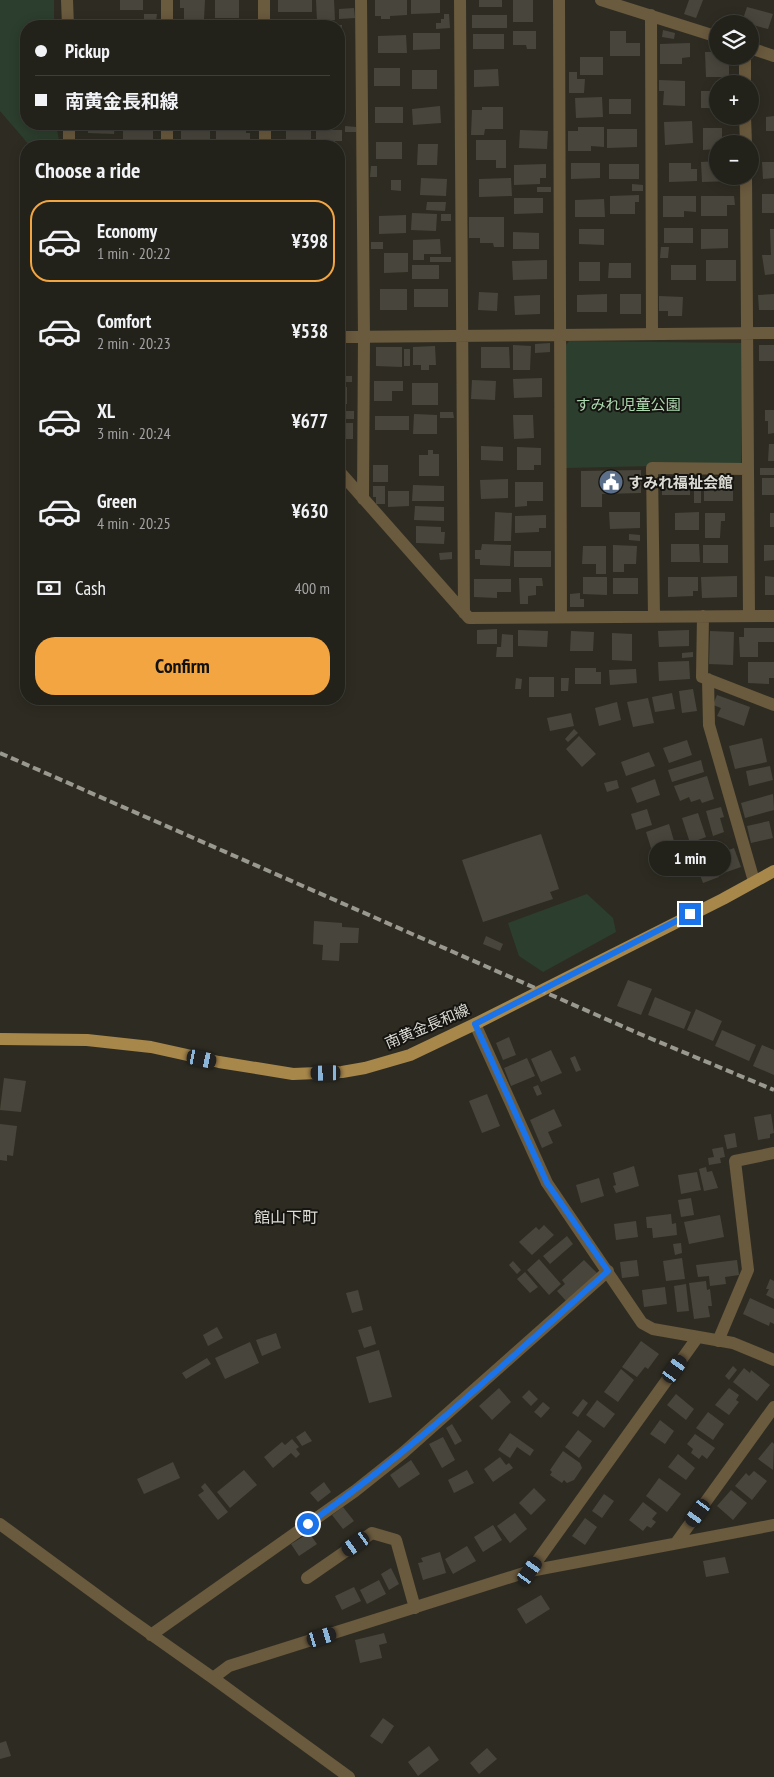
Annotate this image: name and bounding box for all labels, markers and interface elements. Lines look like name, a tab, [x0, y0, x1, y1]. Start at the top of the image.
map controls	[709, 15, 759, 185]
button: layers	[709, 15, 759, 65]
text: Pickup	[65, 39, 110, 63]
button: +	[709, 75, 759, 125]
text: 南黄金長和線	[65, 89, 179, 113]
button: −	[709, 135, 759, 185]
text: Choose a ride	[35, 156, 140, 184]
icon: car	[37, 219, 82, 264]
text: Economy	[97, 219, 157, 243]
text: ¥398	[292, 229, 328, 253]
text: 1 min · 20:22	[97, 243, 171, 263]
icon: car	[37, 309, 82, 354]
text: Comfort	[97, 309, 151, 333]
text: ¥538	[292, 319, 328, 343]
text: 2 min · 20:23	[97, 333, 171, 353]
park label: すみれ児童公園	[575, 395, 681, 414]
icon: car	[37, 399, 82, 444]
text: XL	[97, 399, 115, 423]
text: ¥677	[292, 409, 328, 433]
text: 3 min · 20:24	[97, 423, 171, 443]
public building icon: すみれ福祉会館	[598, 469, 624, 495]
place label: すみれ福祉会館	[628, 473, 733, 492]
icon: car	[37, 489, 82, 534]
text: Green	[97, 489, 137, 513]
text: ¥630	[292, 499, 328, 523]
text: 4 min · 20:25	[97, 513, 171, 533]
icon: cash	[35, 574, 63, 602]
text: Cash	[75, 576, 106, 600]
text: 400 m	[295, 578, 330, 598]
button: Confirm	[35, 637, 330, 695]
callout: 1 min	[649, 842, 731, 876]
text: 1 min	[674, 848, 706, 868]
route end	[679, 903, 701, 925]
street label: 南黄金長和線	[382, 1000, 472, 1052]
car	[185, 1049, 218, 1069]
car	[310, 1065, 341, 1081]
district label: 館山下町	[254, 1207, 318, 1227]
car	[660, 1352, 689, 1386]
car	[683, 1496, 712, 1530]
route start	[297, 1513, 319, 1535]
car	[339, 1529, 372, 1559]
car	[515, 1554, 544, 1588]
car	[305, 1625, 338, 1649]

